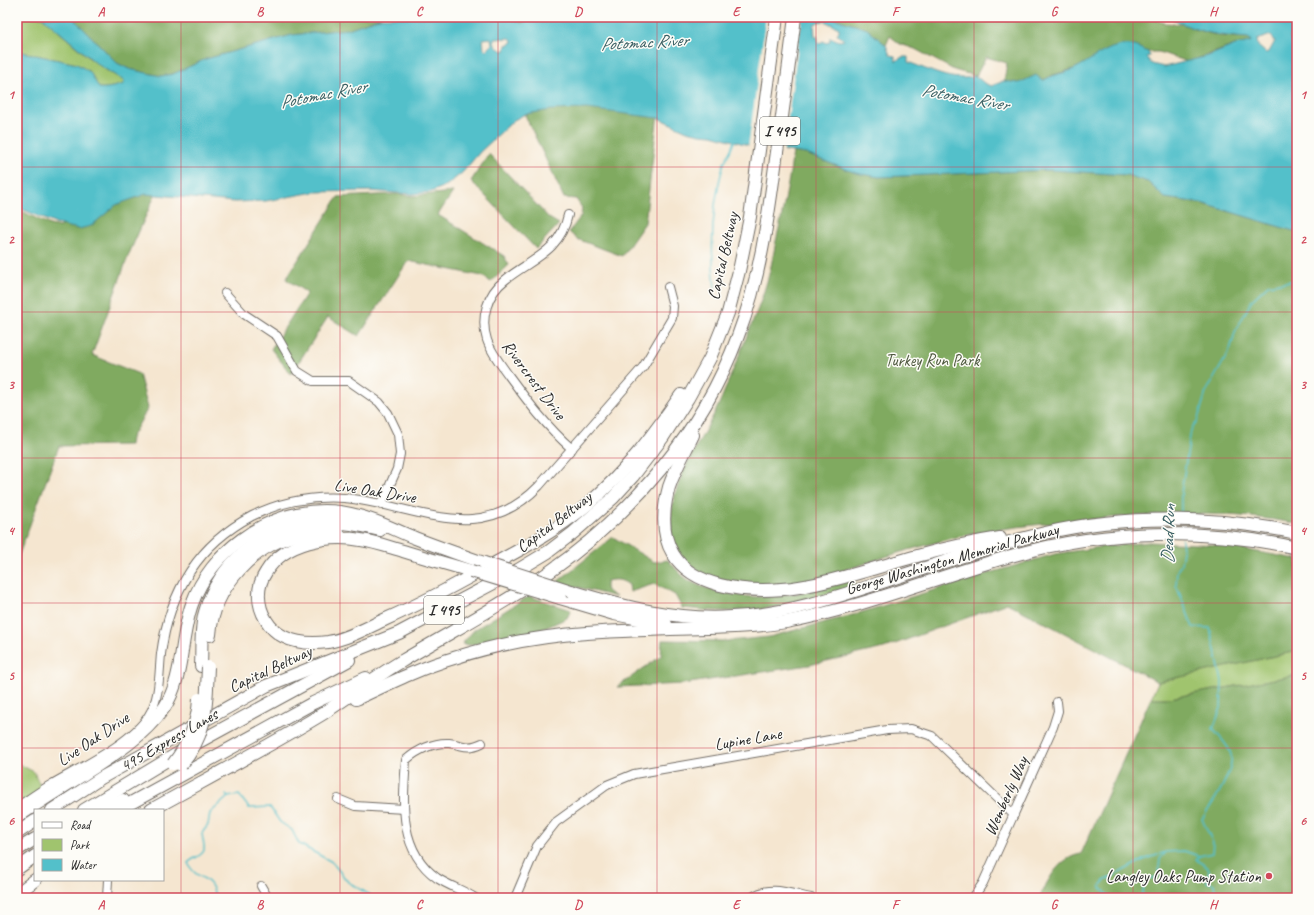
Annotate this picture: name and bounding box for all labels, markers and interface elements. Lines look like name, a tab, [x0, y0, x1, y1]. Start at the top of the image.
text: A	[98, 4, 106, 20]
text: B	[257, 4, 265, 20]
text: C	[416, 4, 424, 20]
text: D	[574, 4, 583, 20]
text: E	[733, 4, 742, 20]
text: F	[892, 4, 901, 20]
text: G	[1051, 4, 1059, 20]
text: H	[1209, 4, 1219, 20]
water label: Potomac River	[600, 29, 691, 55]
water label: Potomac River	[278, 74, 370, 113]
water label: Potomac River	[920, 79, 1012, 116]
text: 1	[8, 87, 16, 103]
text: 1	[1300, 87, 1308, 103]
road number: I 495	[760, 117, 800, 145]
street label: Capital Beltway	[703, 209, 744, 302]
text: 2	[8, 232, 15, 248]
text: 2	[1300, 232, 1307, 248]
street label: Rivercrest Drive	[497, 336, 571, 425]
park label: Turkey Run Park	[885, 350, 981, 371]
text: 3	[8, 377, 15, 393]
text: 3	[1300, 377, 1307, 393]
street label: Live Oak Drive	[333, 474, 419, 508]
street label: Capital Beltway	[512, 486, 597, 557]
water label: Dead Run	[1156, 502, 1180, 564]
street label: George Washington Memorial Parkway	[843, 518, 1062, 599]
text: 4	[8, 523, 16, 539]
text: 4	[1300, 523, 1308, 539]
road number: I 495	[424, 596, 464, 624]
street label: Capital Beltway	[225, 640, 316, 697]
text: 5	[8, 668, 15, 684]
text: 5	[1300, 668, 1307, 684]
street label: 495 Express Lanes	[117, 703, 223, 776]
street label: Live Oak Drive	[53, 706, 134, 771]
street label: Lupine Lane	[713, 723, 785, 755]
street label: Wemberly Way	[979, 752, 1033, 839]
legend	[34, 809, 164, 881]
text: 6	[8, 813, 15, 829]
text: 6	[1300, 813, 1307, 829]
text: Road	[70, 817, 92, 833]
text: Park	[70, 837, 91, 853]
text: Water	[70, 857, 98, 873]
place label: Langley Oaks Pump Station	[1106, 866, 1261, 887]
marker: Langley Oaks Pump Station	[1264, 871, 1274, 881]
text: A	[98, 897, 106, 913]
text: B	[257, 897, 265, 913]
text: C	[416, 897, 424, 913]
text: D	[574, 897, 583, 913]
text: E	[733, 897, 742, 913]
text: F	[892, 897, 901, 913]
text: G	[1051, 897, 1059, 913]
text: H	[1209, 897, 1219, 913]

